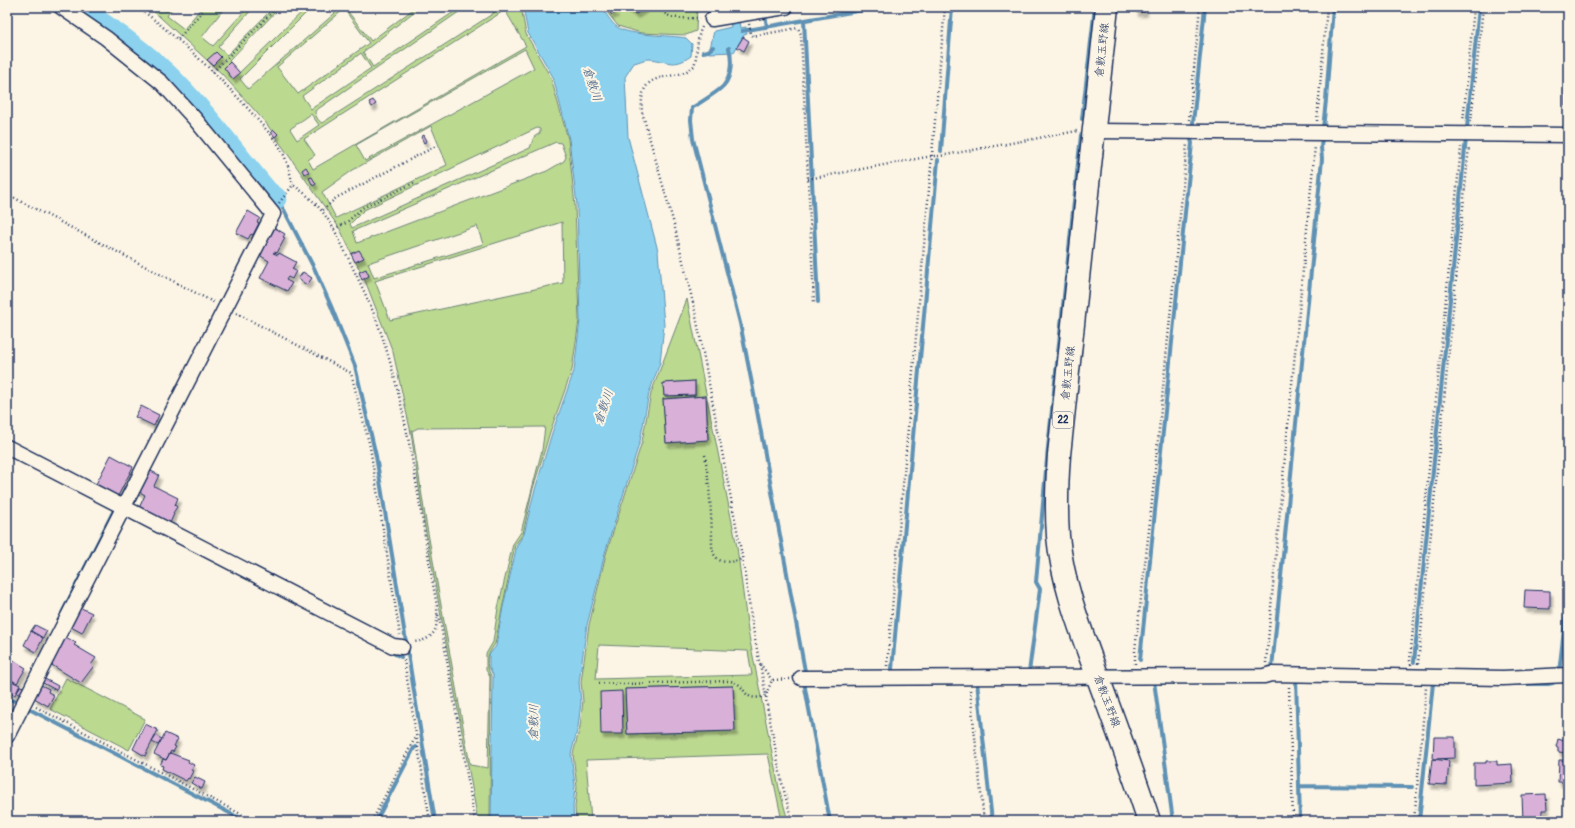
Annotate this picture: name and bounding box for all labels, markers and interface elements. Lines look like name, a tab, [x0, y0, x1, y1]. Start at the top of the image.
street label: 倉敷玉野線	[1093, 22, 1111, 78]
water label: 倉敷川	[579, 65, 605, 103]
street label: 倉敷玉野線	[1059, 345, 1077, 401]
water label: 倉敷川	[591, 388, 617, 426]
road number: 22	[1053, 412, 1073, 428]
street label: 倉敷玉野線	[1091, 673, 1123, 729]
water label: 倉敷川	[526, 704, 542, 740]

